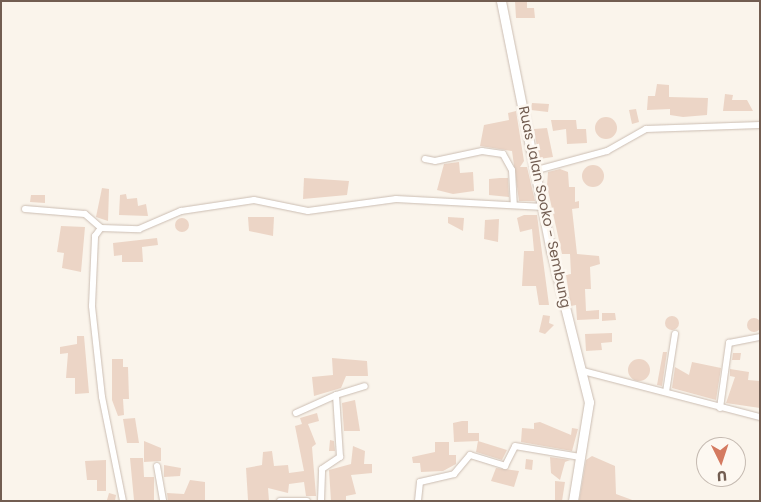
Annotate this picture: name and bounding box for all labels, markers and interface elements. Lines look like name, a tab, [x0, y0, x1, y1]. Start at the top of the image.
street label: Ruas Jalan Sooko - Sembung	[515, 104, 575, 310]
north arrow	[696, 437, 746, 487]
text: U	[716, 466, 728, 486]

